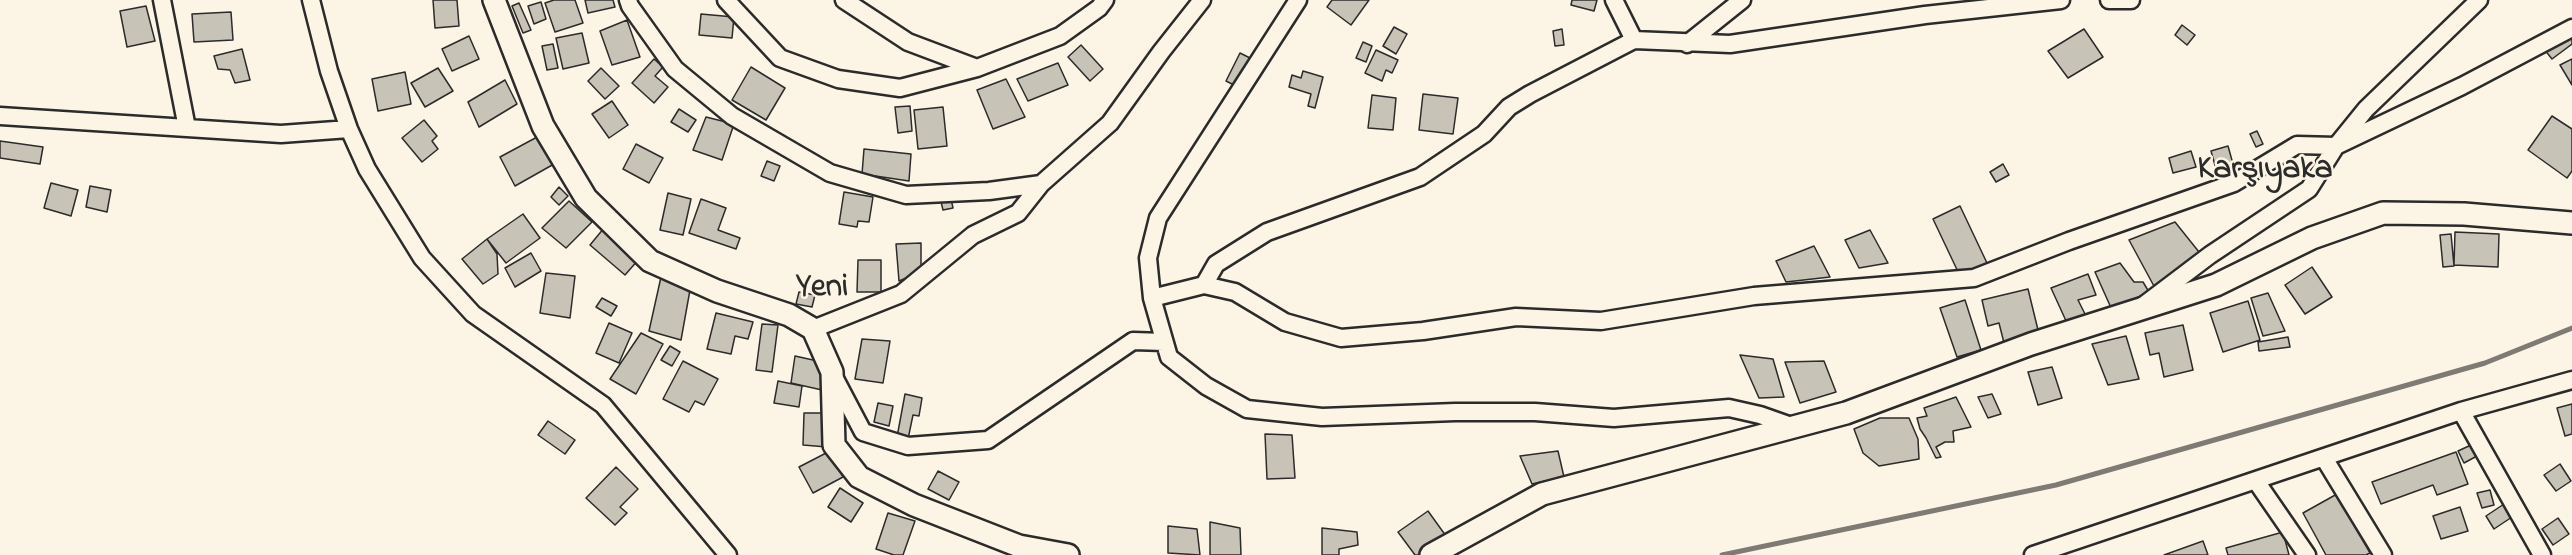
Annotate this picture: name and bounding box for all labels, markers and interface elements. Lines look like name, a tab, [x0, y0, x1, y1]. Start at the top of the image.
district label: Karşıyaka	[2197, 152, 2333, 192]
district label: Yeni	[796, 270, 848, 310]

